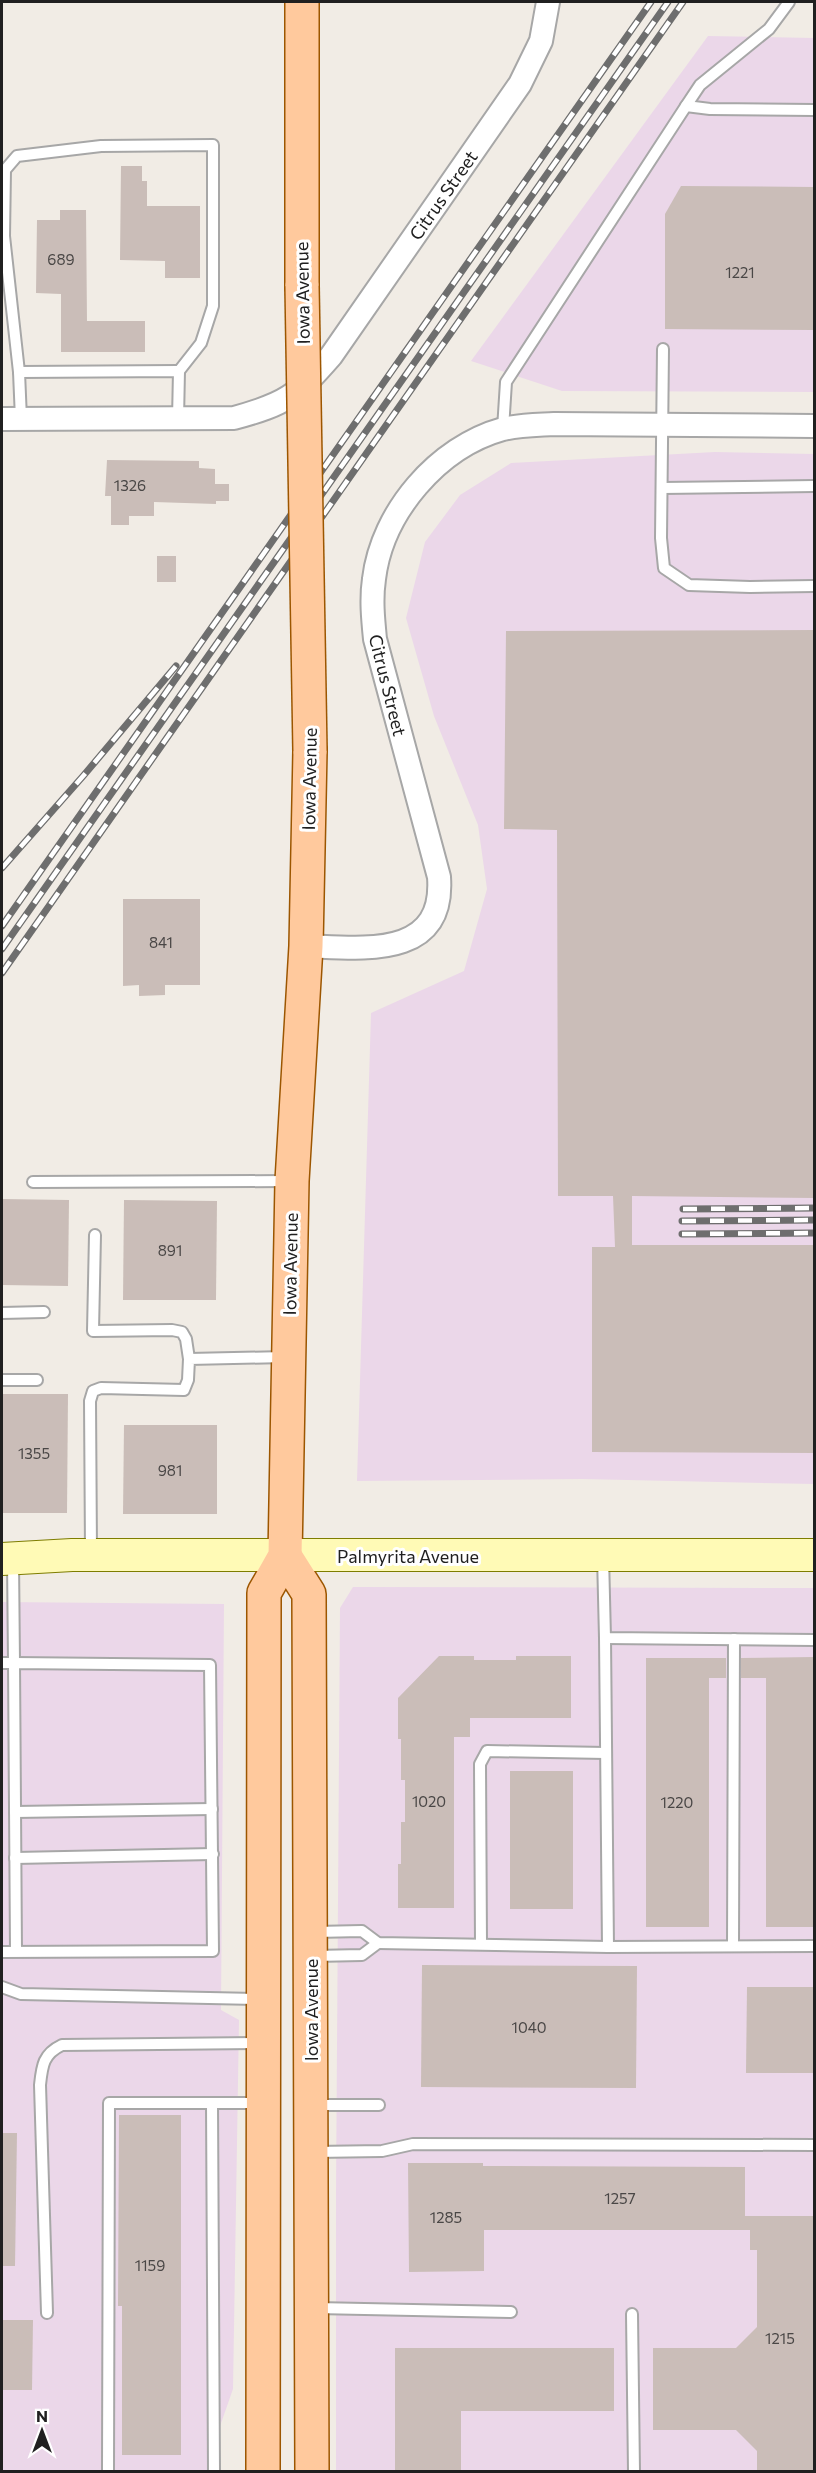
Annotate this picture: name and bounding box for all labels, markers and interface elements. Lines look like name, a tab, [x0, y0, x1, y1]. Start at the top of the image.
street label: Citrus Street	[404, 146, 482, 244]
street label: Iowa Avenue	[290, 242, 314, 344]
house number: 689	[47, 250, 75, 268]
house number: 1221	[725, 263, 755, 281]
house number: 1326	[114, 476, 146, 494]
street label: Citrus Street	[365, 632, 411, 738]
street label: Iowa Avenue	[297, 728, 321, 830]
house number: 841	[149, 933, 173, 951]
street label: Iowa Avenue	[278, 1213, 302, 1315]
house number: 891	[158, 1241, 182, 1259]
house number: 1355	[18, 1444, 50, 1462]
house number: 981	[158, 1461, 182, 1479]
street label: Palmyrita Avenue	[337, 1545, 479, 1567]
house number: 1020	[412, 1792, 446, 1810]
house number: 1220	[661, 1793, 693, 1811]
street label: Iowa Avenue	[300, 1959, 322, 2061]
house number: 1040	[512, 2018, 547, 2036]
house number: 1257	[604, 2189, 636, 2207]
house number: 1285	[430, 2208, 462, 2226]
house number: 1159	[135, 2256, 165, 2274]
house number: 1215	[765, 2329, 795, 2347]
north arrow	[12, 2401, 72, 2461]
text: N	[36, 2406, 48, 2425]

